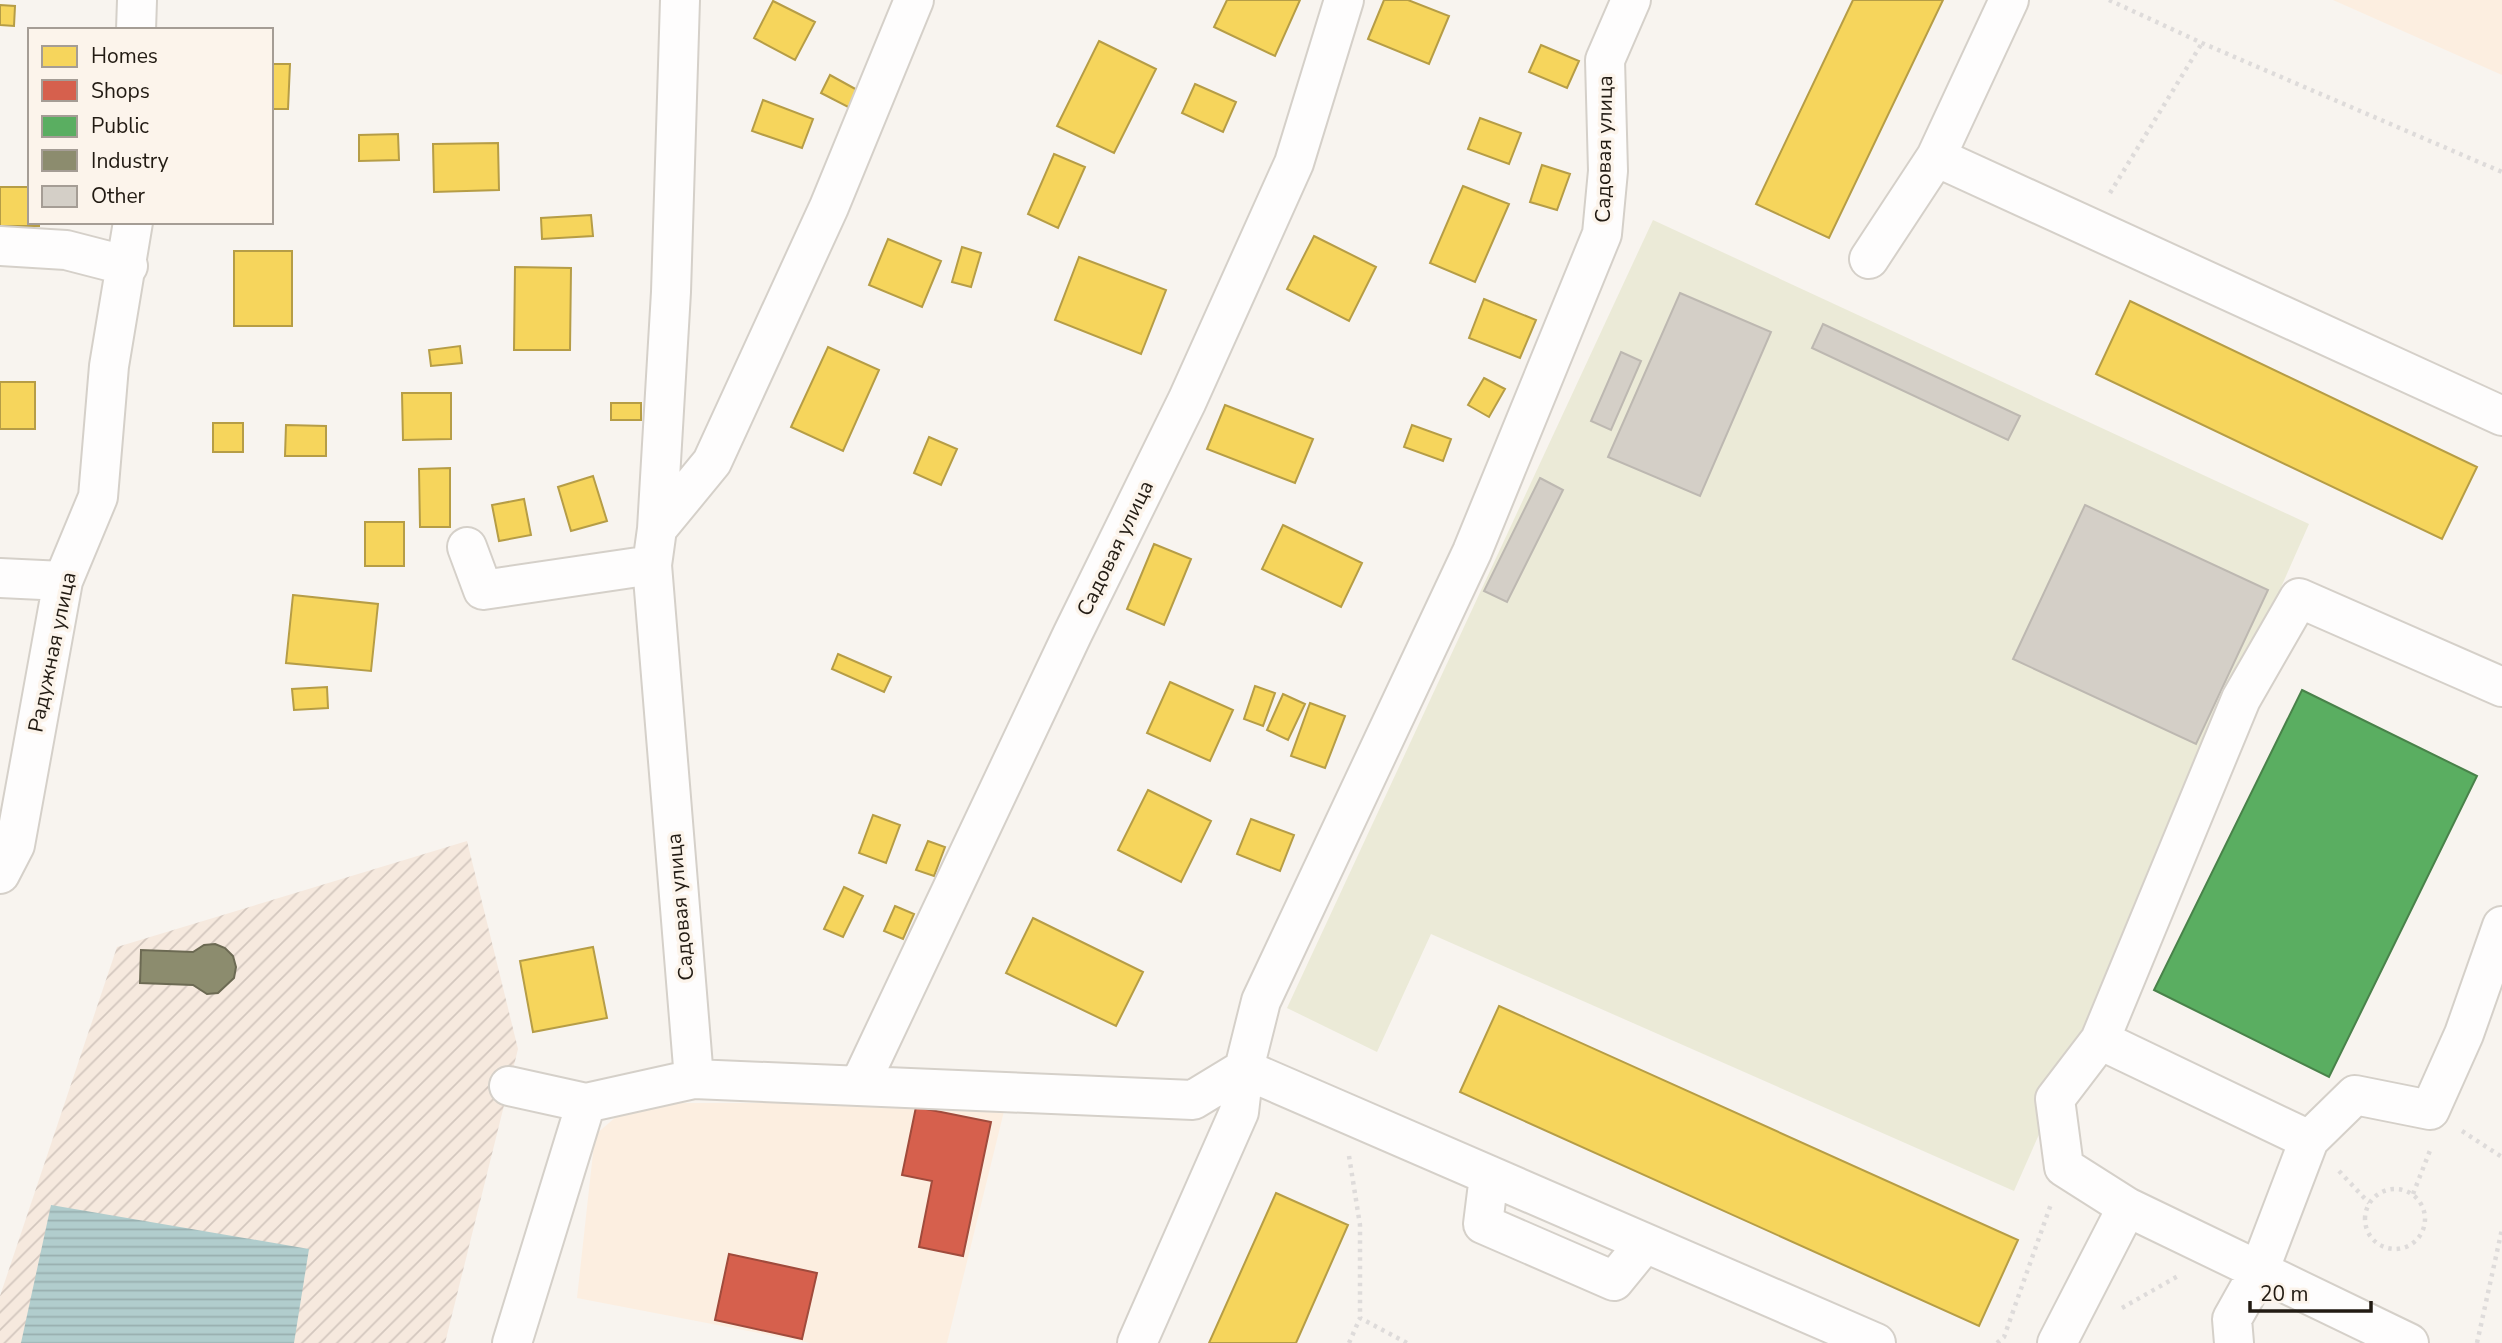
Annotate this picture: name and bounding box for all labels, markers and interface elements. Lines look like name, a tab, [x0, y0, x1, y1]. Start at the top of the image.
legend	[28, 28, 273, 224]
text: Homes	[91, 42, 158, 70]
street label: Садовая улица	[1589, 75, 1619, 223]
text: Shops	[91, 77, 150, 105]
text: Public	[91, 112, 149, 140]
text: Industry	[91, 147, 169, 175]
text: Other	[91, 182, 146, 210]
street label: Садовая улица	[1070, 476, 1160, 620]
street label: Радужная улица	[21, 569, 83, 735]
street label: Садовая улица	[660, 832, 700, 982]
scale bar	[2250, 1270, 2371, 1314]
text: 20 m	[2260, 1280, 2309, 1308]

